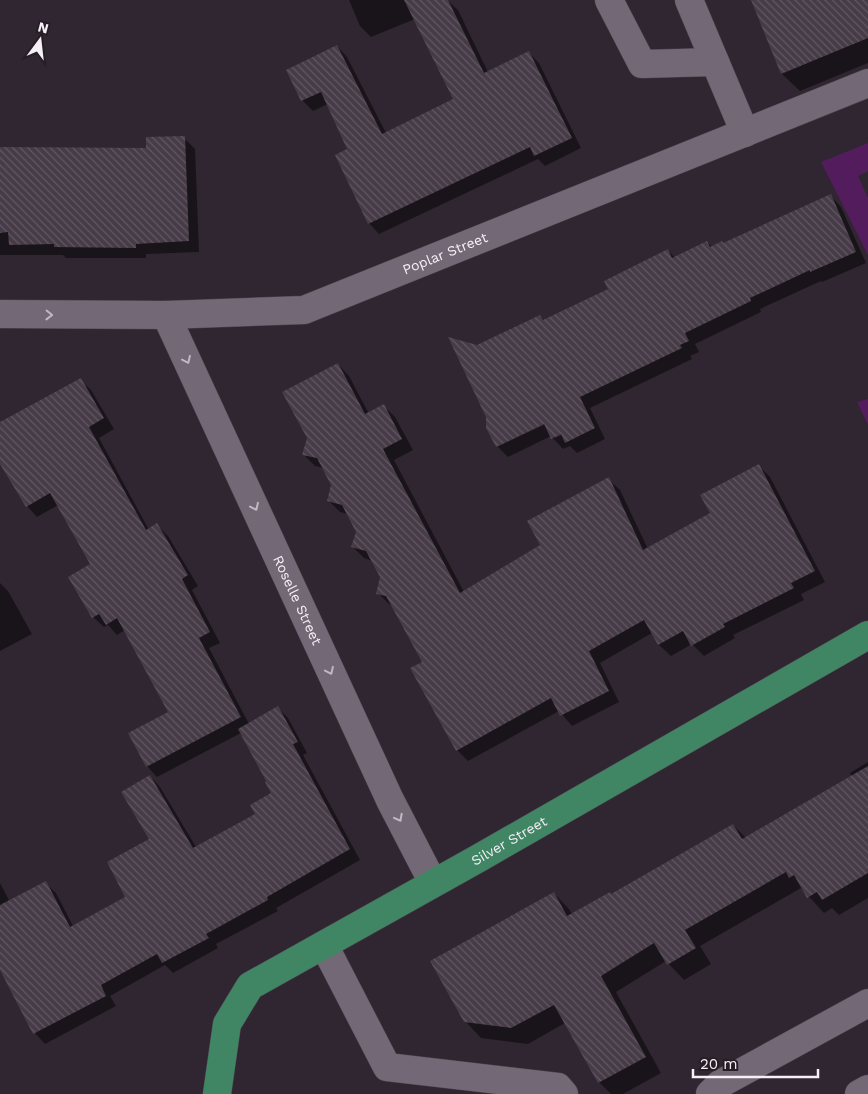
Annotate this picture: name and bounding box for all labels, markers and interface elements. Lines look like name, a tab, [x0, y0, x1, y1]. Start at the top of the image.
north arrow	[15, 15, 65, 65]
text: N	[36, 18, 50, 37]
street label: Poplar Street	[400, 229, 490, 278]
one-way arrow	[45, 310, 53, 320]
one-way arrow	[180, 355, 191, 364]
one-way arrow	[248, 502, 259, 511]
street label: Roselle Street	[270, 553, 325, 647]
one-way arrow	[324, 666, 335, 675]
one-way arrow	[393, 812, 403, 821]
street label: Silver Street	[468, 813, 550, 869]
scale bar	[693, 1046, 818, 1078]
text: 20 m	[700, 1055, 738, 1073]

